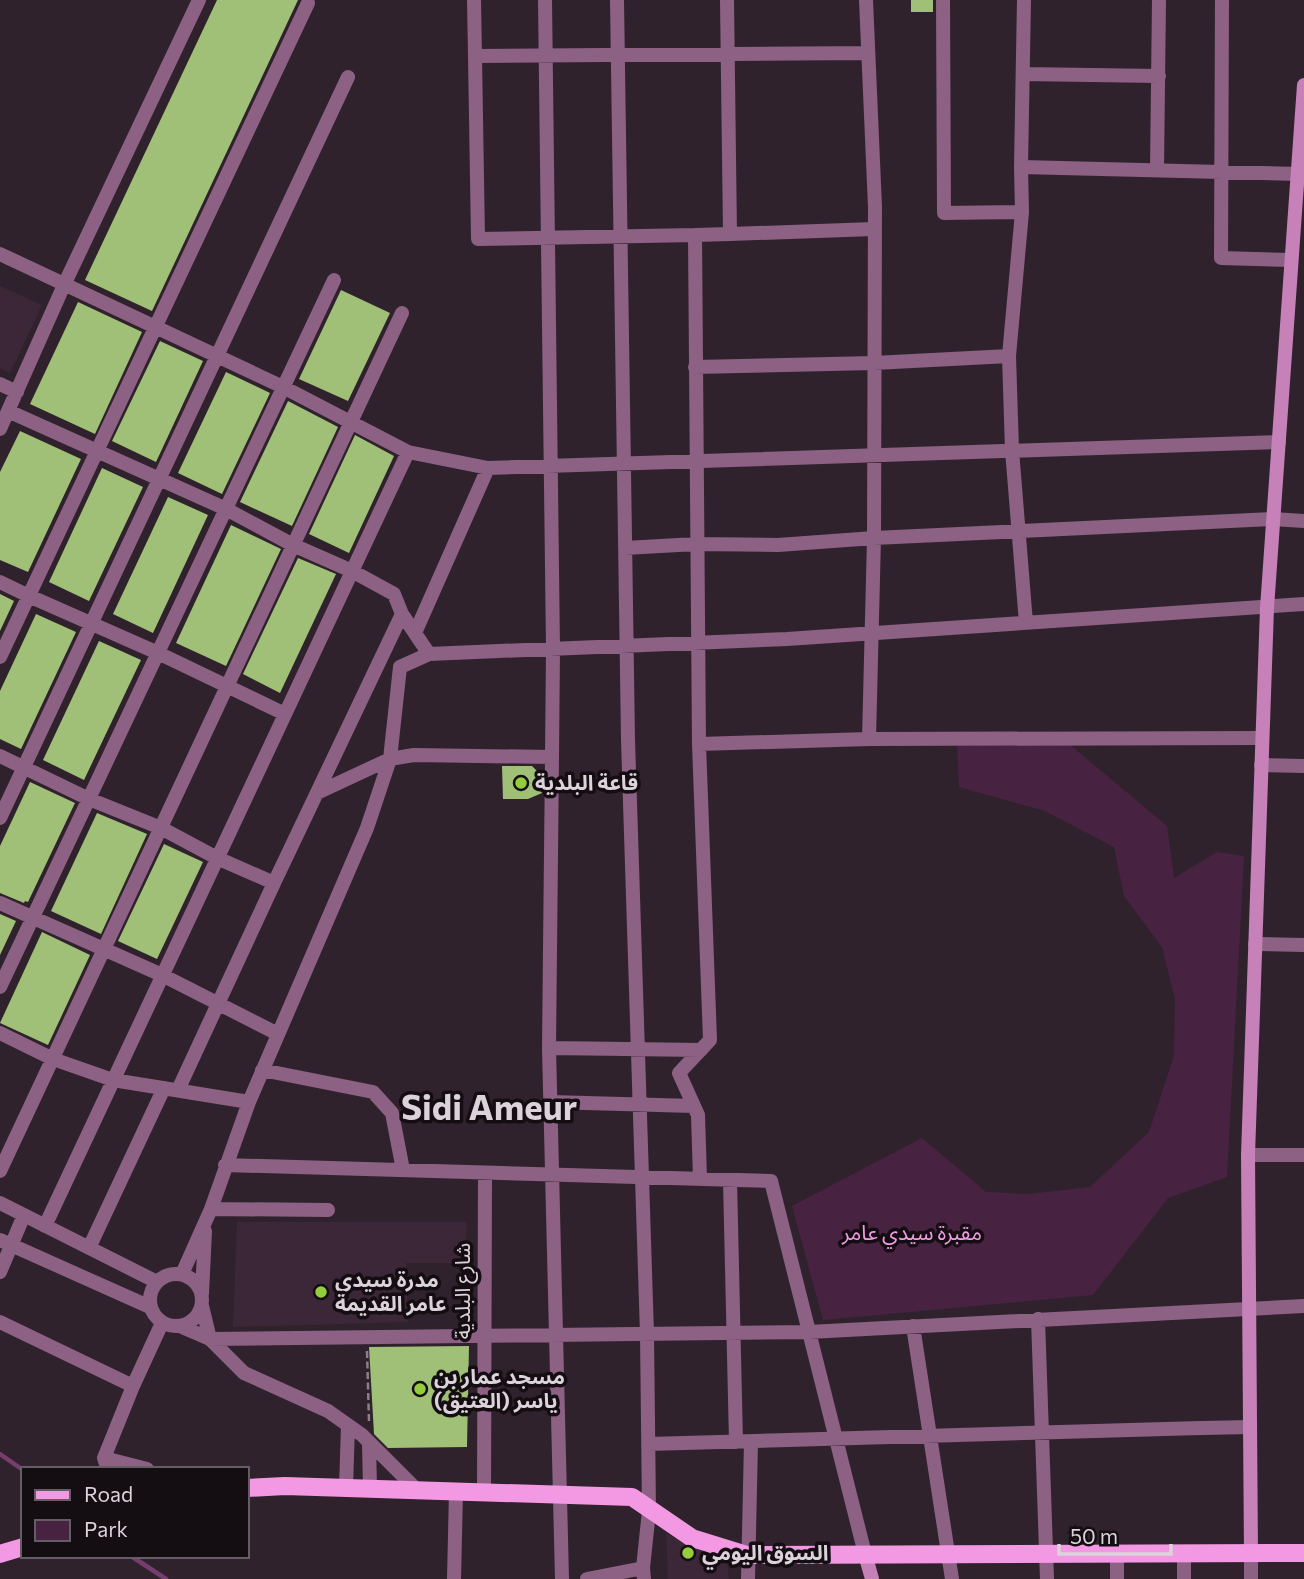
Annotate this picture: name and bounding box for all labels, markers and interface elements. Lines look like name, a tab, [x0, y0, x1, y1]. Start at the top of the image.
place label: قاعة البلدية	[535, 769, 638, 795]
marker: قاعة البلدية	[513, 775, 529, 791]
district label: Sidi Ameur	[401, 1084, 577, 1127]
park label: مقبرة سيدي عامر	[841, 1219, 982, 1249]
street label: شارع البلدية	[449, 1243, 478, 1339]
place label: مدرة سيدي عامر القديمة	[335, 1266, 446, 1316]
marker: مدرة سيدي عامر القديمة	[313, 1284, 329, 1300]
place label: مسجد عمار بن ياسر (العتيق)	[434, 1363, 565, 1414]
marker: مسجد عمار بن ياسر (العتيق)	[412, 1381, 428, 1397]
legend	[21, 1467, 248, 1558]
text: Road	[84, 1481, 133, 1506]
scale bar	[1059, 1512, 1171, 1556]
text: Park	[84, 1516, 128, 1541]
text: 50 m	[1070, 1523, 1118, 1548]
place label: السوق اليومي	[702, 1539, 828, 1570]
marker: السوق اليومي	[680, 1545, 696, 1561]

